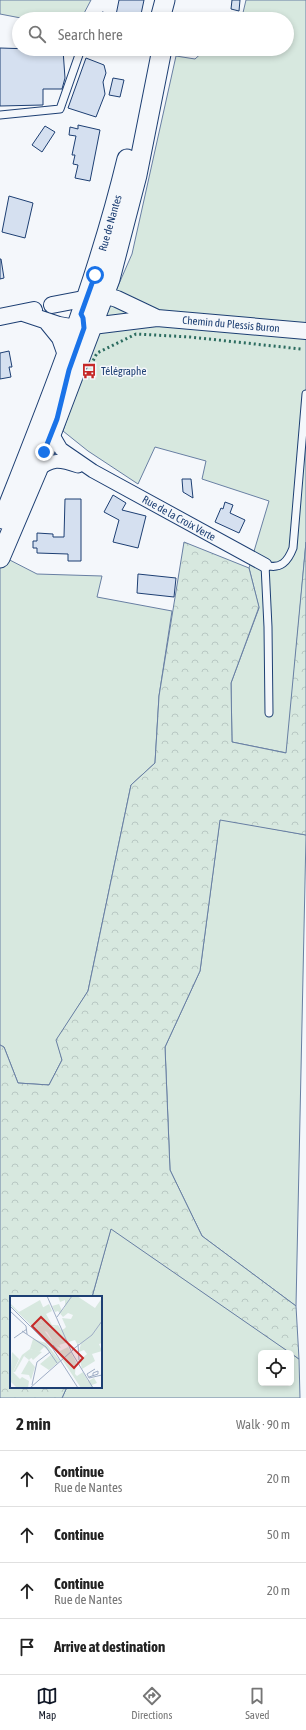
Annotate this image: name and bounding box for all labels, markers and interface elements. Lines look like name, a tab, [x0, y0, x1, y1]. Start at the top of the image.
search box	[12, 12, 294, 56]
icon: search	[26, 23, 48, 45]
text: Search here	[58, 26, 123, 43]
street label: Rue de Nantes	[96, 193, 124, 252]
route start	[86, 266, 104, 284]
street label: Chemin du Plessis Buron	[182, 314, 280, 334]
bus stop icon: Télégraphe	[80, 362, 98, 380]
place label: Télégraphe	[101, 365, 146, 377]
route end	[35, 443, 53, 461]
street label: Rue de la Croix Verte	[140, 493, 218, 543]
inset map	[10, 1296, 102, 1388]
map controls	[258, 1350, 294, 1386]
button: locate	[258, 1350, 294, 1386]
text: 2 min	[16, 1414, 51, 1434]
text: Walk · 90 m	[236, 1417, 290, 1432]
text: Continue	[54, 1463, 104, 1480]
icon: ahead	[16, 1468, 38, 1490]
text: 20 m	[267, 1471, 290, 1486]
text: Rue de Nantes	[54, 1480, 122, 1495]
icon: ahead	[16, 1524, 38, 1546]
text: Continue	[54, 1526, 104, 1543]
text: 50 m	[267, 1527, 290, 1542]
text: Continue	[54, 1575, 104, 1592]
icon: ahead	[16, 1580, 38, 1602]
text: 20 m	[267, 1583, 290, 1598]
text: Rue de Nantes	[54, 1592, 122, 1607]
icon: arrive	[16, 1636, 38, 1658]
text: Arrive at destination	[54, 1638, 165, 1655]
tab: Map	[36, 1685, 58, 1721]
tab: Directions	[131, 1685, 172, 1721]
tab: Saved	[245, 1685, 270, 1721]

